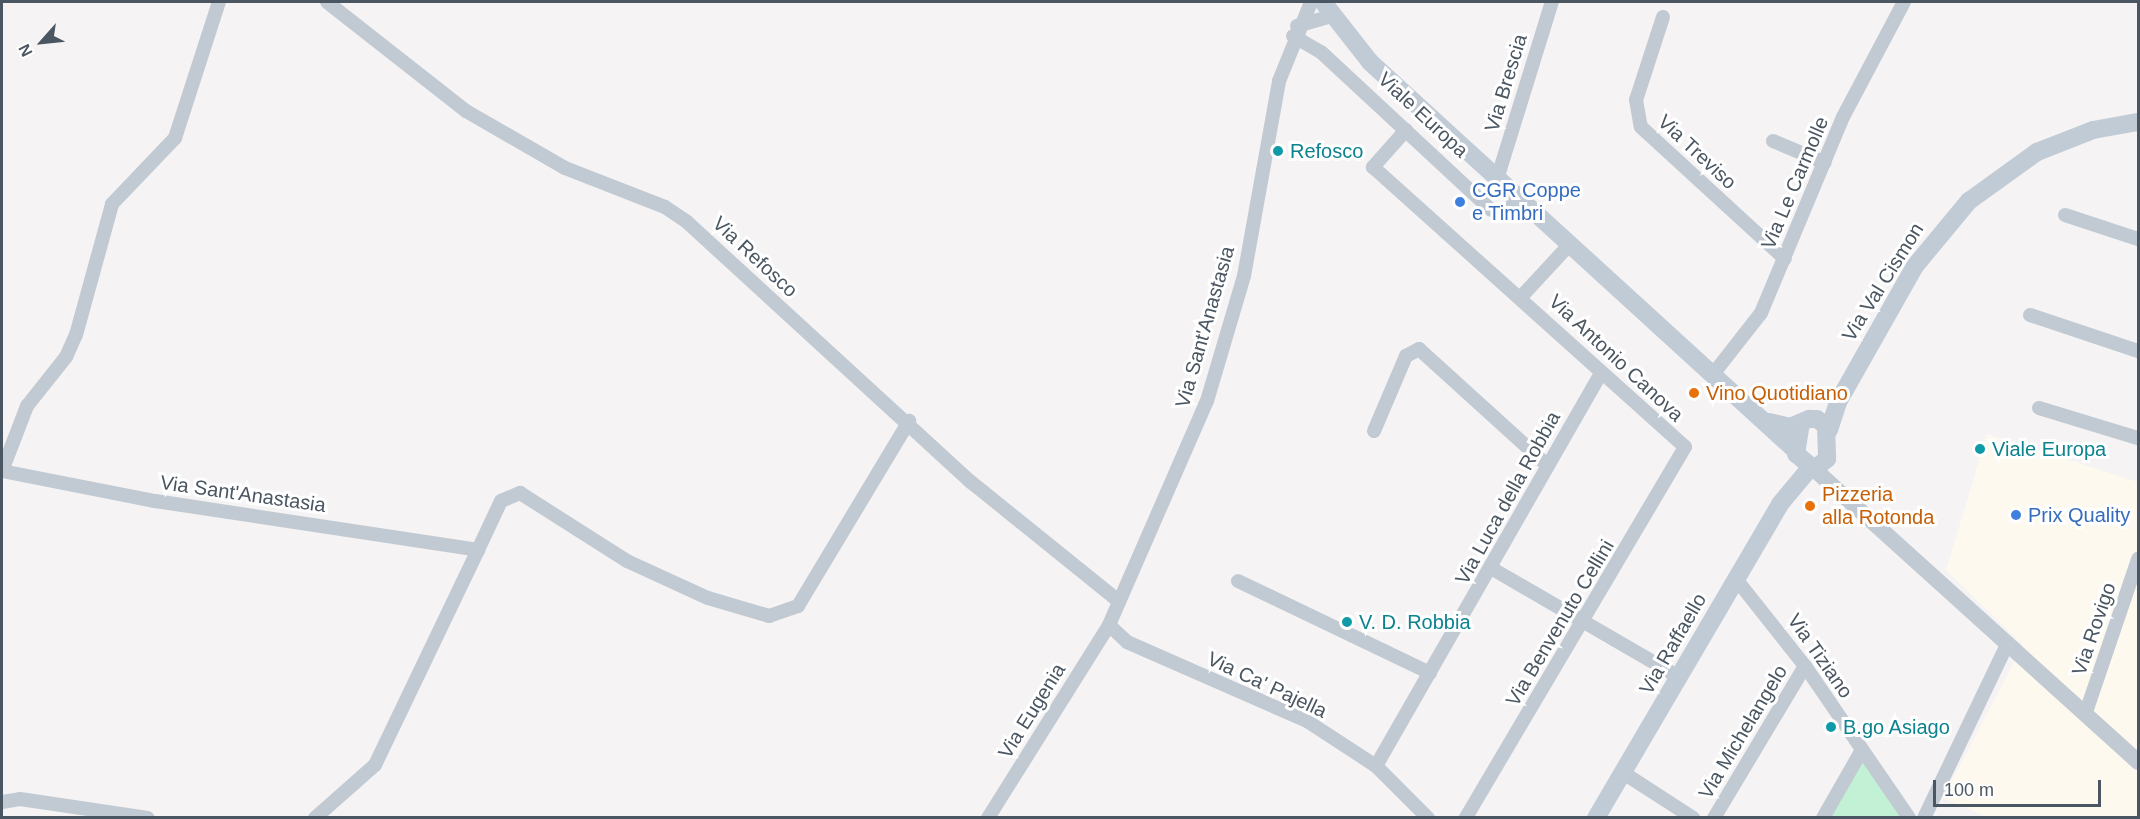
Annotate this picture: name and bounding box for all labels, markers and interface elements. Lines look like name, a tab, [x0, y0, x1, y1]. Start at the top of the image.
north arrow	[12, 12, 72, 72]
street label: Via Brescia	[1480, 31, 1532, 135]
text: N	[15, 41, 36, 59]
street label: Viale Europa	[1373, 67, 1473, 163]
street label: Via Treviso	[1653, 109, 1741, 195]
street label: Via Le Carmolle	[1756, 113, 1834, 253]
place label: Refosco	[1290, 139, 1363, 163]
marker: Refosco	[1271, 144, 1285, 158]
place label: CGR Coppe e Timbri	[1472, 178, 1581, 225]
marker: CGR Coppe e Timbri	[1453, 195, 1467, 209]
street label: Via Refosco	[708, 212, 802, 302]
street label: Via Val Cismon	[1837, 218, 1929, 346]
street label: Via Sant'Anastasia	[1170, 243, 1240, 411]
street label: Via Antonio Canova	[1543, 289, 1689, 427]
place label: Vino Quotidiano	[1706, 381, 1848, 405]
marker: Vino Quotidiano	[1687, 386, 1701, 400]
street label: Via Luca della Robbia	[1450, 407, 1566, 589]
place label: Viale Europa	[1992, 437, 2106, 461]
marker: Viale Europa	[1973, 442, 1987, 456]
street label: Via Sant'Anastasia	[159, 471, 327, 517]
place label: Pizzeria alla Rotonda	[1822, 482, 1934, 529]
marker: Pizzeria alla Rotonda	[1803, 499, 1817, 513]
place label: Prix Quality	[2028, 503, 2130, 527]
marker: Prix Quality	[2009, 508, 2023, 522]
street label: Via Benvenuto Cellini	[1501, 535, 1619, 711]
street label: Via Rovigo	[2067, 580, 2121, 678]
street label: Via Raffaello	[1634, 589, 1712, 699]
street label: Via Tiziano	[1782, 609, 1858, 703]
place label: V. D. Robbia	[1359, 610, 1471, 634]
marker: V. D. Robbia	[1340, 615, 1354, 629]
street label: Via Ca' Pajella	[1203, 647, 1331, 723]
street label: Via Eugenia	[993, 659, 1071, 763]
street label: Via Michelangelo	[1694, 661, 1792, 803]
place label: B.go Asiago	[1843, 715, 1951, 739]
marker: B.go Asiago	[1824, 720, 1838, 734]
scale bar	[1936, 768, 2104, 806]
text: 100 m	[1944, 780, 1994, 800]

